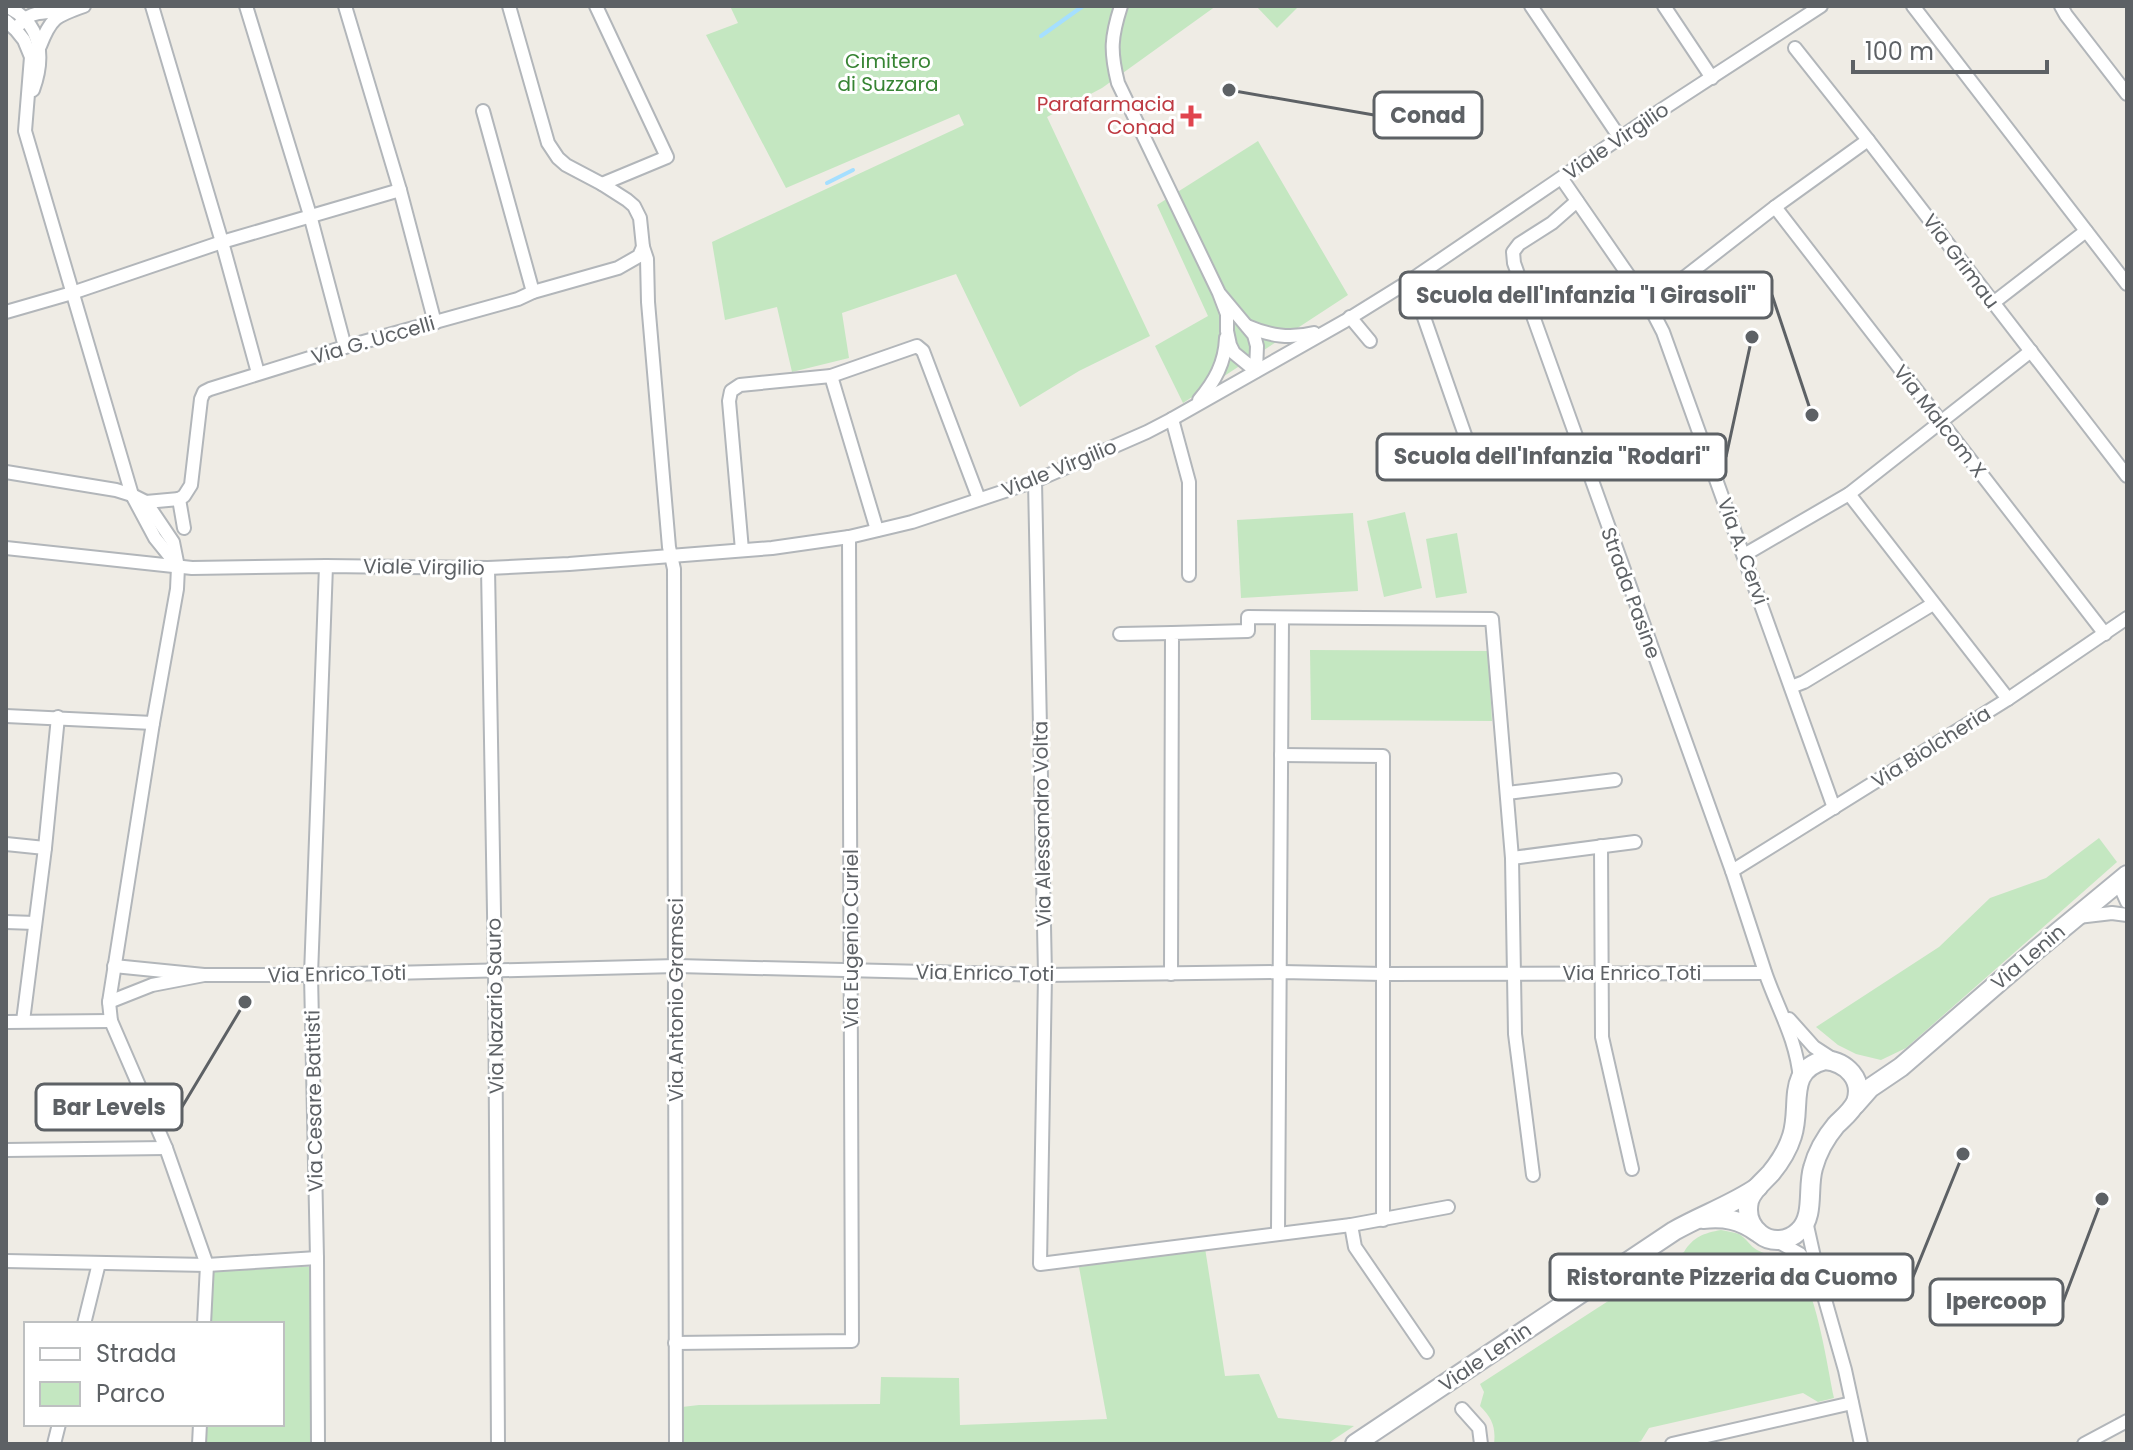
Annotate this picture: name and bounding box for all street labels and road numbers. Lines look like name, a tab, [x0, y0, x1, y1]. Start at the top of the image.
street label: Viale Virgilio	[1558, 95, 1674, 187]
street label: Via Grimau	[1916, 208, 2006, 314]
street label: Via G. Uccelli	[308, 309, 438, 371]
street label: Via Malcom X	[1887, 359, 1993, 483]
street label: Viale Virgilio	[997, 432, 1121, 504]
street label: Via A. Cervi	[1711, 494, 1775, 608]
street label: Strada Pasine	[1594, 523, 1668, 663]
street label: Viale Virgilio	[363, 552, 485, 582]
street label: Via Biolcheria	[1866, 699, 1996, 795]
street label: Via Alessandro Volta	[1026, 721, 1058, 927]
street label: Via Eugenio Curiel	[837, 849, 865, 1029]
street label: Via Antonio Gramsci	[662, 898, 690, 1102]
street label: Via Nazario Sauro	[479, 918, 511, 1094]
street label: Via Lenin	[1985, 918, 2071, 996]
street label: Via Enrico Toti	[915, 958, 1055, 988]
street label: Via Enrico Toti	[267, 959, 407, 989]
street label: Via Enrico Toti	[1563, 959, 1701, 987]
street label: Via Cesare Battisti	[298, 1010, 330, 1192]
street label: Viale Lenin	[1433, 1316, 1537, 1398]

